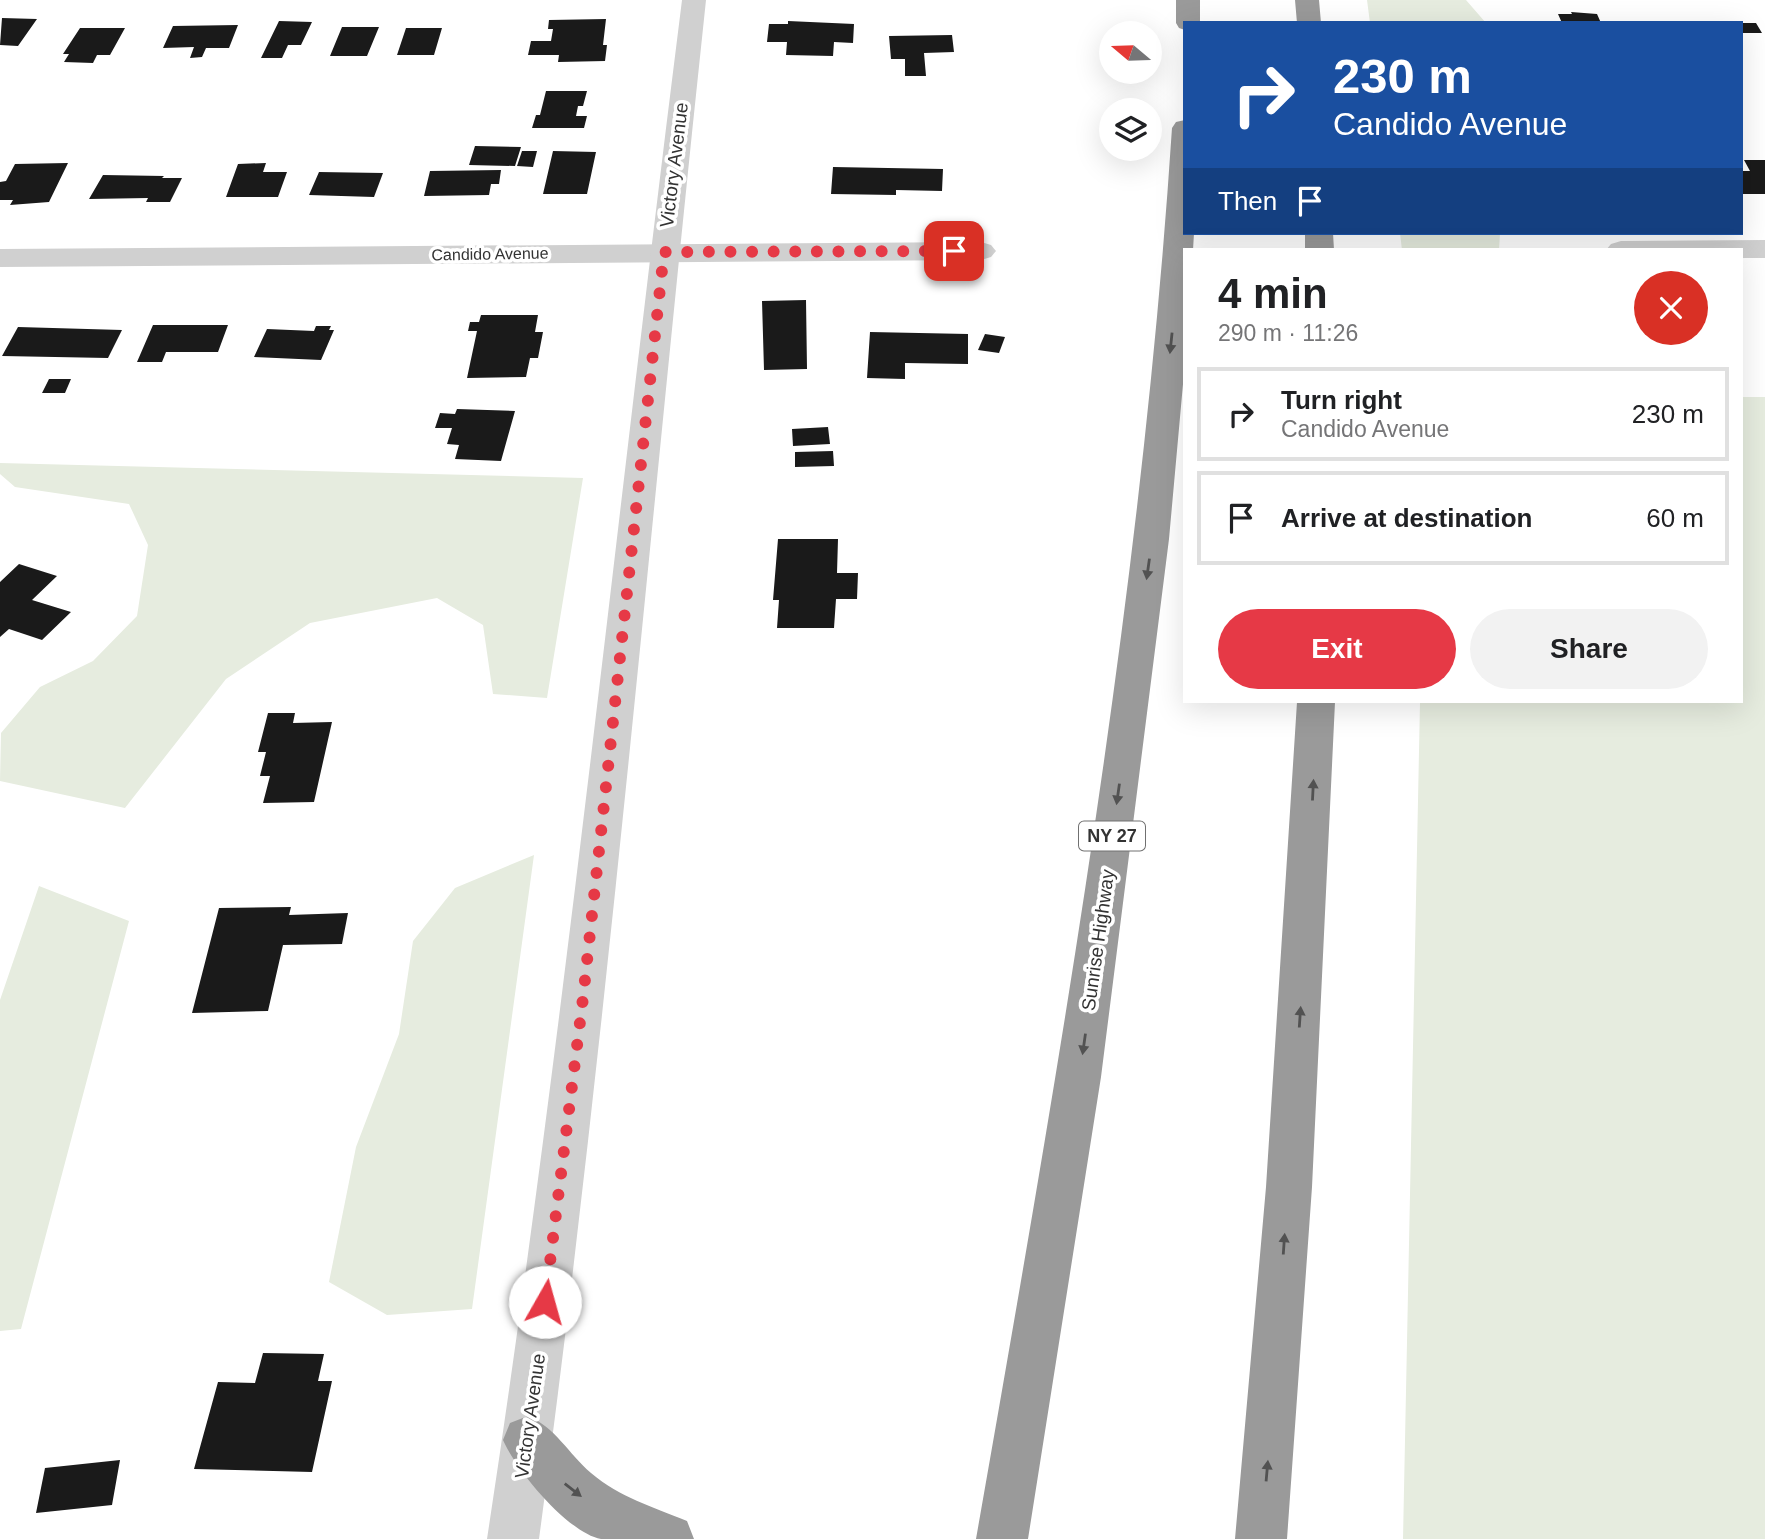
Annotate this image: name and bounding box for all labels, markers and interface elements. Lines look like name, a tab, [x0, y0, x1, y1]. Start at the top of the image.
north arrow	[1099, 21, 1162, 84]
map controls	[1099, 21, 1162, 161]
icon: right	[1218, 49, 1309, 140]
text: 230 m	[1333, 49, 1472, 103]
button: layers	[1099, 98, 1162, 161]
street label: Victory Avenue	[656, 101, 692, 229]
text: Candido Avenue	[1333, 106, 1567, 142]
icon: arrive	[1291, 182, 1329, 220]
text: Then	[1218, 186, 1277, 216]
pin	[924, 221, 984, 281]
icon: arrive	[935, 232, 973, 270]
street label: Candido Avenue	[431, 244, 549, 264]
text: 4 min	[1218, 270, 1328, 317]
button: close	[1634, 271, 1708, 345]
text: 290 m · 11:26	[1218, 320, 1358, 346]
one-way arrow	[1165, 332, 1176, 354]
text: Turn right	[1281, 385, 1402, 415]
icon: right	[1222, 395, 1260, 433]
text: 230 m	[1632, 399, 1704, 429]
text: Candido Avenue	[1281, 416, 1449, 442]
icon: arrive	[1222, 499, 1260, 537]
text: Arrive at destination	[1281, 503, 1532, 533]
text: 60 m	[1646, 503, 1704, 533]
one-way arrow	[1142, 558, 1153, 580]
button: Exit	[1218, 609, 1456, 689]
button: Share	[1470, 609, 1708, 689]
one-way arrow	[1307, 779, 1318, 801]
one-way arrow	[1112, 784, 1123, 806]
road number: NY 27	[1079, 822, 1145, 850]
street label: Sunrise Highway	[1078, 867, 1118, 1012]
one-way arrow	[1294, 1006, 1305, 1028]
one-way arrow	[1078, 1033, 1089, 1055]
one-way arrow	[1279, 1233, 1290, 1255]
position arrow	[508, 1265, 582, 1339]
street label: Victory Avenue	[511, 1352, 549, 1480]
one-way arrow	[1262, 1460, 1273, 1482]
one-way arrow	[564, 1483, 582, 1498]

